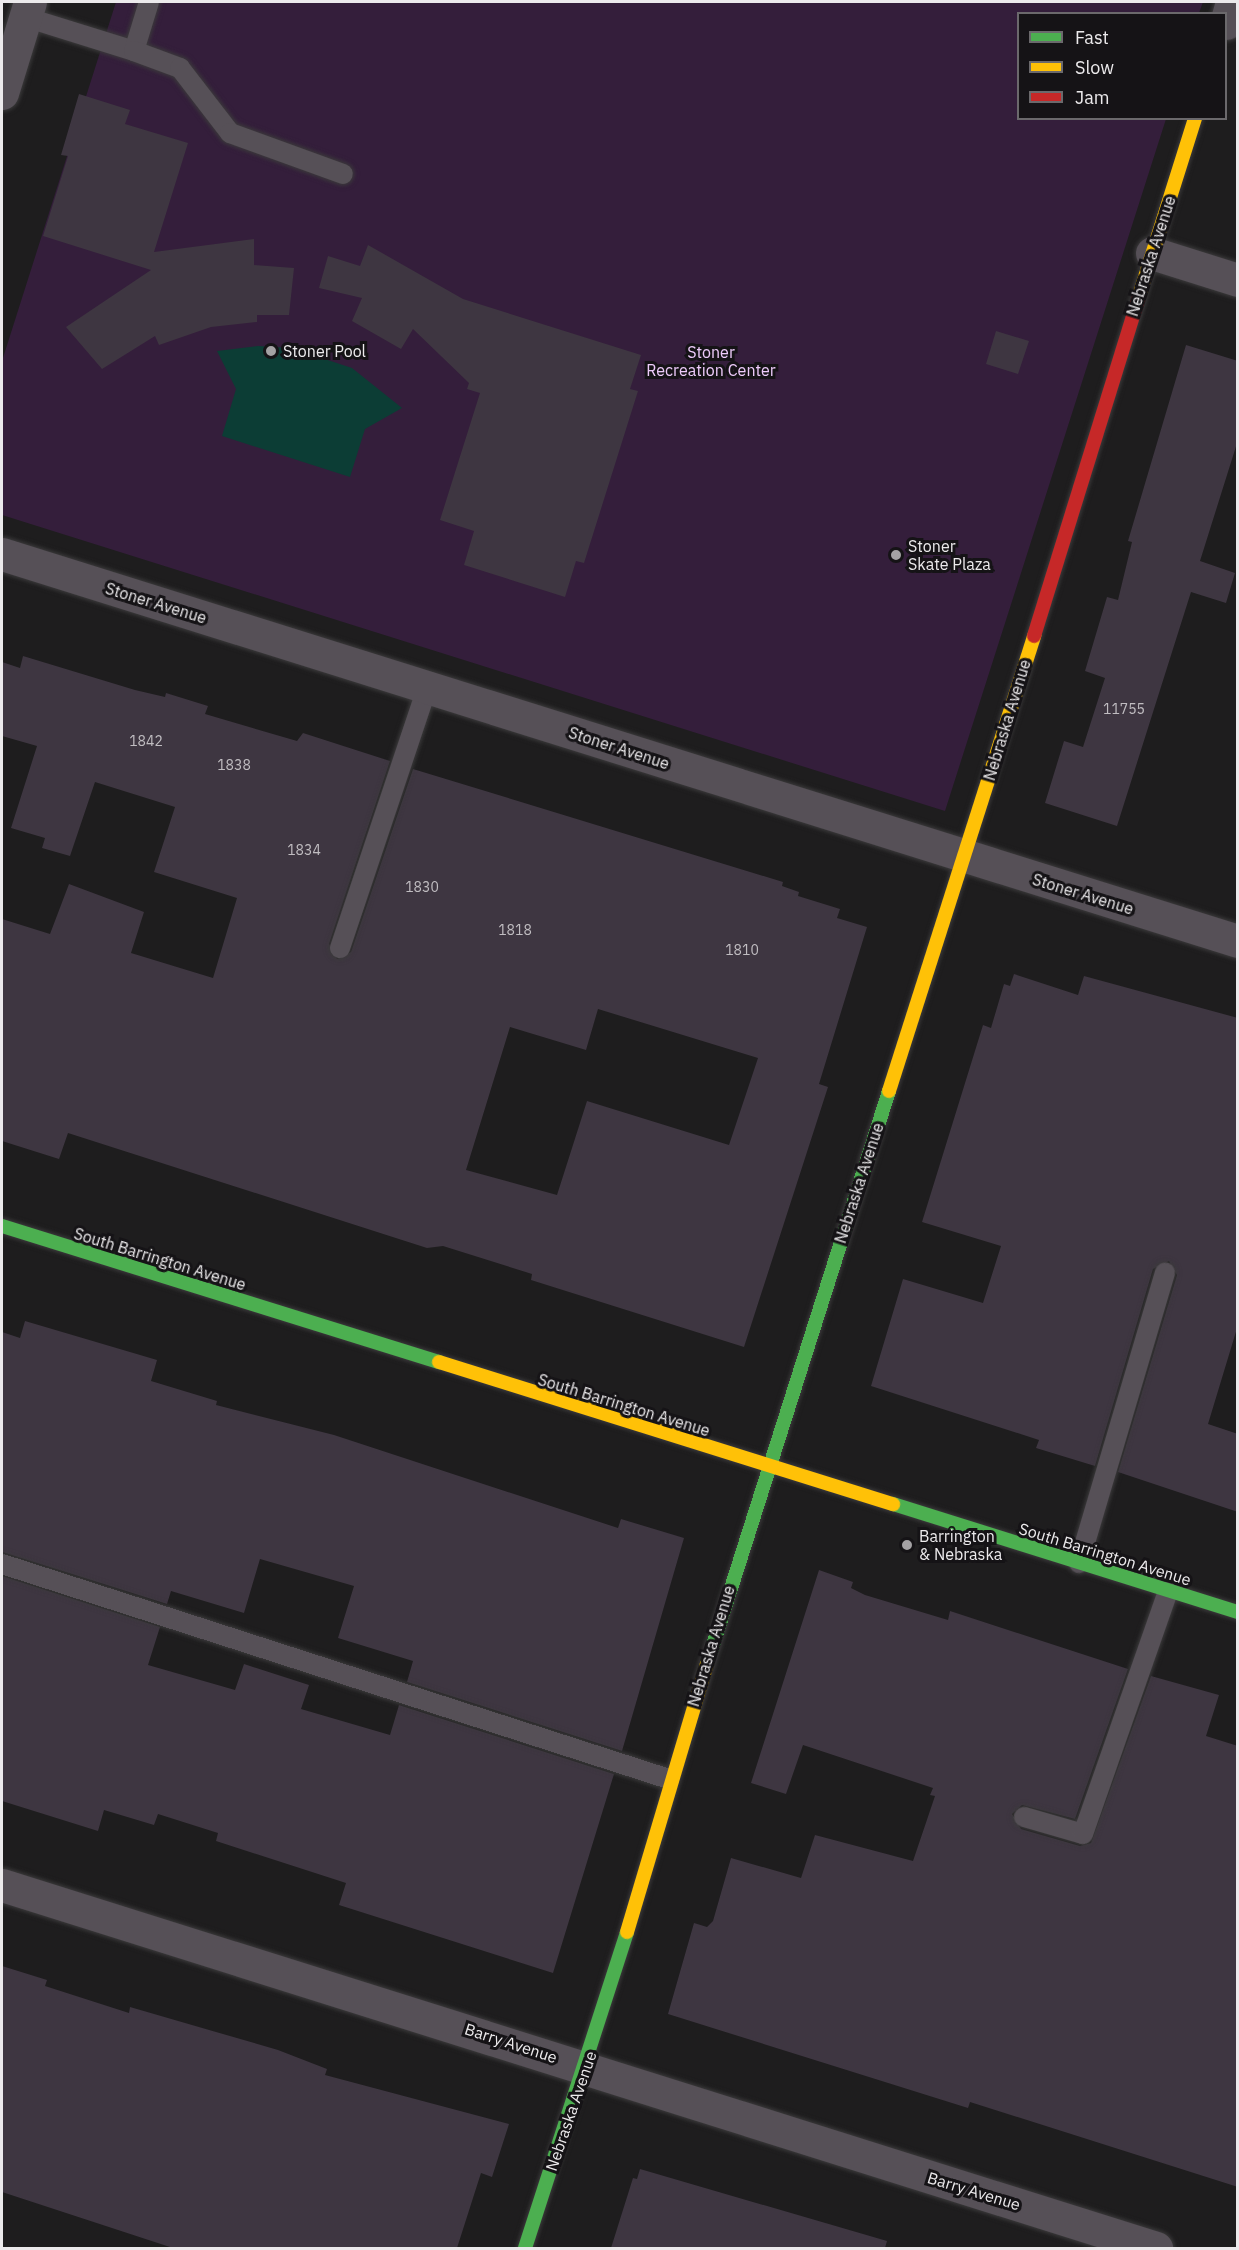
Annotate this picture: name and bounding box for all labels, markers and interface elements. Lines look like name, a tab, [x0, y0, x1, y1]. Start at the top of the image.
legend	[1017, 12, 1227, 120]
text: Fast	[1075, 26, 1109, 49]
text: Slow	[1075, 56, 1114, 79]
text: Jam	[1075, 86, 1110, 109]
street label: Nebraska Avenue	[1122, 193, 1180, 319]
place label: Stoner Pool	[283, 341, 366, 361]
park label: Stoner Recreation Center	[646, 342, 776, 380]
marker: Stoner Pool	[264, 344, 278, 358]
place label: Stoner Skate Plaza	[908, 536, 991, 574]
marker: Stoner Skate Plaza	[889, 548, 903, 562]
street label: Stoner Avenue	[103, 579, 209, 627]
street label: Nebraska Avenue	[979, 657, 1035, 783]
house number: 11755	[1103, 701, 1145, 717]
street label: Stoner Avenue	[566, 723, 672, 773]
house number: 1842	[129, 733, 163, 749]
house number: 1838	[217, 757, 251, 773]
house number: 1834	[287, 842, 321, 858]
street label: Stoner Avenue	[1030, 870, 1136, 918]
house number: 1830	[405, 879, 439, 895]
house number: 1818	[498, 922, 532, 938]
house number: 1810	[725, 942, 759, 958]
street label: Nebraska Avenue	[830, 1120, 888, 1246]
street label: South Barrington Avenue	[72, 1224, 248, 1294]
street label: South Barrington Avenue	[536, 1370, 712, 1440]
street label: South Barrington Avenue	[1017, 1519, 1193, 1589]
place label: Barrington & Nebraska	[919, 1526, 1002, 1564]
marker: Barrington & Nebraska	[900, 1538, 914, 1552]
street label: Nebraska Avenue	[683, 1583, 739, 1709]
street label: Barry Avenue	[462, 2019, 560, 2067]
street label: Nebraska Avenue	[541, 2048, 601, 2174]
street label: Barry Avenue	[925, 2168, 1023, 2214]

